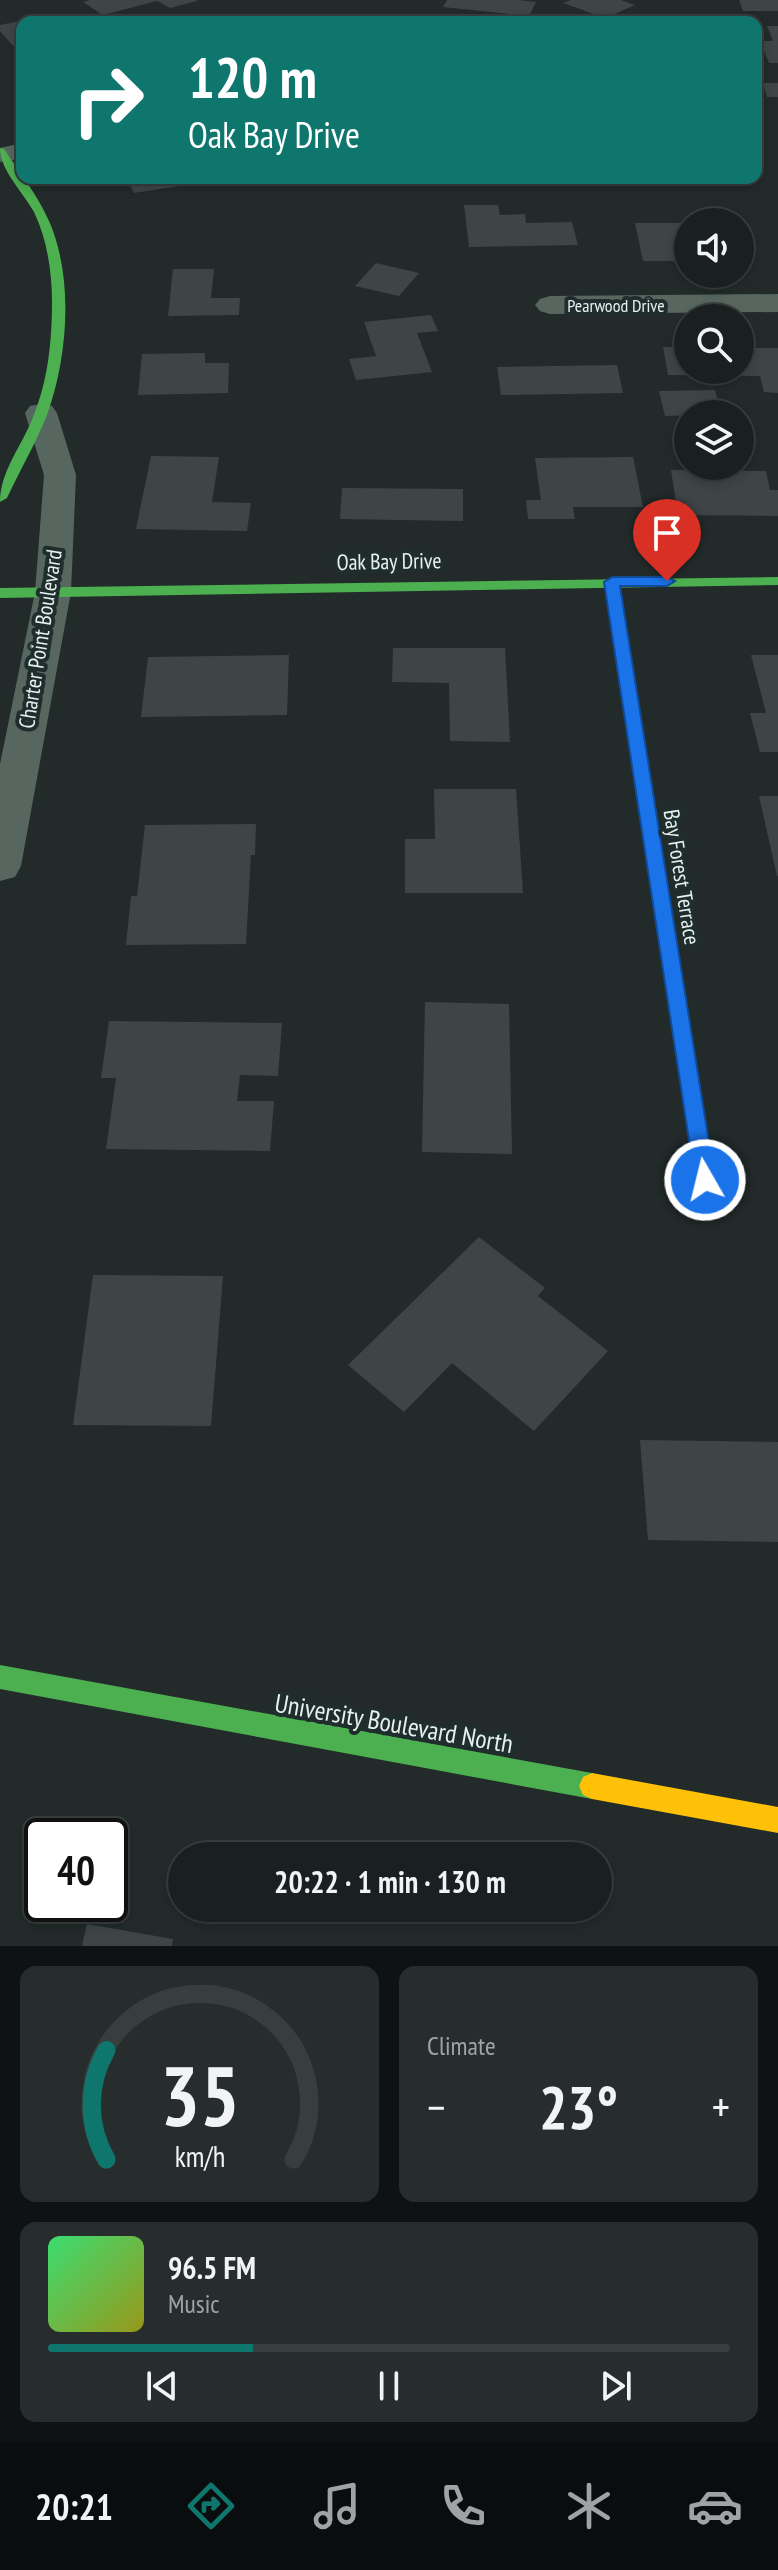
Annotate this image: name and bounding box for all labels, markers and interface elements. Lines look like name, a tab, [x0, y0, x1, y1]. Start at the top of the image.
text: 120 m	[188, 41, 317, 113]
icon: right	[56, 48, 160, 152]
text: Oak Bay Drive	[188, 111, 360, 158]
map controls	[674, 208, 754, 480]
button: sound	[674, 208, 754, 288]
street label: Pearwood Drive	[567, 294, 665, 317]
button: search	[674, 304, 754, 384]
button: layers	[674, 400, 754, 480]
pin	[633, 499, 701, 581]
icon: arrive	[645, 511, 689, 555]
street label: Oak Bay Drive	[336, 546, 442, 576]
street label: Charter Point Boulevard	[12, 548, 68, 730]
street label: Bay Forest Terrace	[657, 807, 707, 947]
position arrow	[663, 1138, 747, 1222]
street label: University Boulevard North	[272, 1686, 516, 1760]
speed limit sign: 40	[24, 1818, 128, 1922]
text: 20:22 · 1 min · 130 m	[274, 1862, 506, 1901]
text: Climate	[427, 2029, 496, 2062]
text: 35	[160, 2041, 239, 2149]
text: 23°	[539, 2068, 618, 2146]
text: −	[427, 2078, 445, 2135]
text: +	[712, 2078, 730, 2135]
text: km/h	[174, 2138, 225, 2175]
text: 96.5 FM	[168, 2248, 256, 2287]
text: Music	[168, 2287, 220, 2320]
icon: previous	[140, 2364, 184, 2408]
icon: pause	[367, 2364, 411, 2408]
icon: next	[594, 2364, 638, 2408]
icon: directions	[183, 2478, 239, 2534]
icon: music	[309, 2478, 365, 2534]
icon: phone	[435, 2478, 491, 2534]
icon: climate	[561, 2478, 617, 2534]
icon: car	[687, 2478, 743, 2534]
text: 20:21	[35, 2483, 113, 2530]

